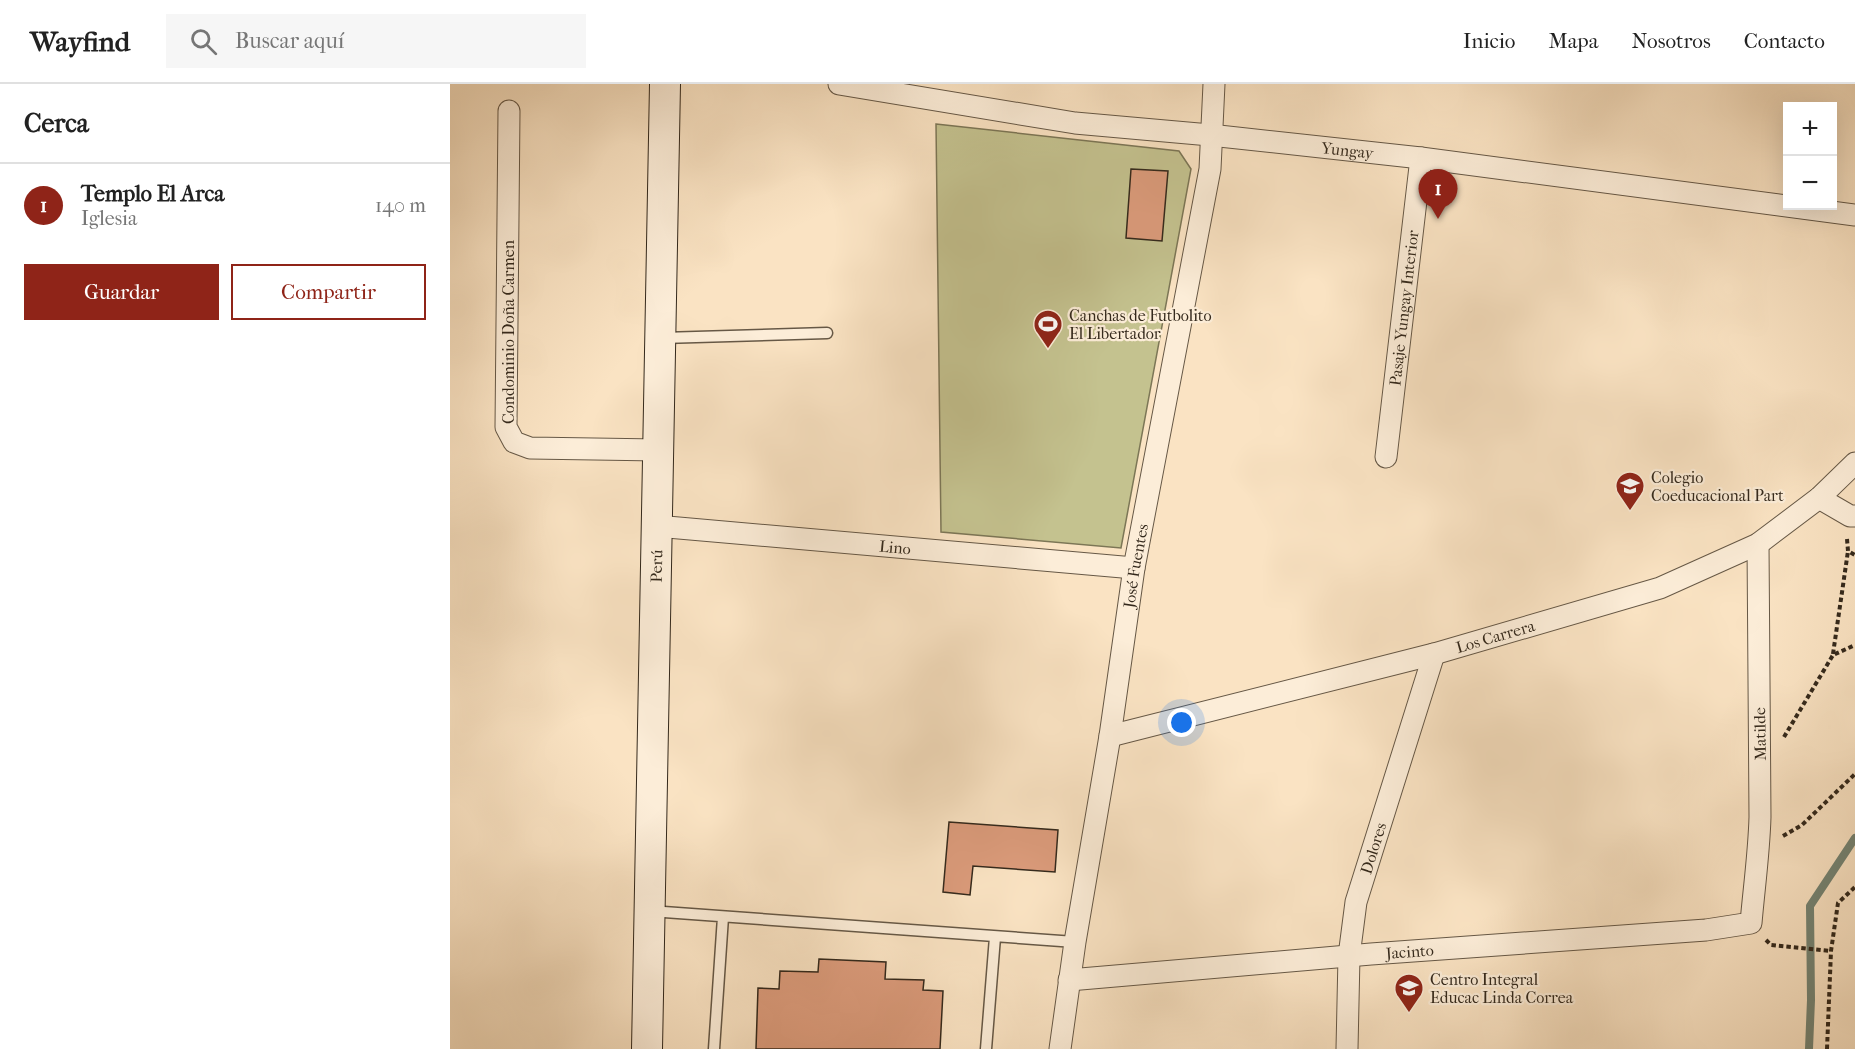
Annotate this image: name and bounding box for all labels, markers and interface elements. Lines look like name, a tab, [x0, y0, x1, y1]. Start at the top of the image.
search box	[166, 14, 586, 68]
text: Wayfind	[30, 25, 130, 58]
icon: search	[187, 25, 220, 58]
text: Buscar aquí	[235, 28, 344, 54]
text: Inicio	[1463, 29, 1515, 53]
text: Mapa	[1548, 29, 1598, 53]
text: Nosotros	[1631, 29, 1711, 53]
text: Contacto	[1744, 29, 1825, 53]
map controls	[1783, 102, 1837, 210]
button: +	[1783, 102, 1837, 156]
text: Cerca	[24, 108, 89, 139]
street label: Yungay	[1319, 138, 1375, 162]
button: −	[1783, 156, 1837, 210]
pin: 1	[1418, 170, 1458, 219]
text: Templo El Arca	[81, 181, 224, 207]
text: 1	[40, 194, 47, 217]
text: 140 m	[375, 194, 426, 217]
text: Iglesia	[81, 207, 137, 230]
street label: Pasaje Yungay Interior	[1385, 229, 1422, 387]
street label: Condominio Doña Carmen	[499, 239, 518, 424]
button: Guardar	[24, 264, 219, 320]
button: Compartir	[231, 264, 426, 320]
place label: Canchas de Futbolito El Libertador	[1069, 306, 1212, 343]
sports icon: Canchas de Futbolito El Libertador	[1032, 308, 1064, 350]
place label: Colegio Coeducacional Part	[1651, 468, 1784, 505]
school or university icon: Colegio Coeducacional Part	[1614, 470, 1646, 512]
street label: José Fuentes	[1119, 522, 1152, 611]
street label: Lino	[878, 536, 912, 558]
street label: Perú	[646, 549, 666, 583]
street label: Los Carrera	[1454, 615, 1537, 657]
street label: Matilde	[1750, 707, 1770, 761]
your location	[1167, 708, 1196, 737]
street label: Dolores	[1356, 820, 1390, 876]
street label: Jacinto	[1383, 940, 1434, 963]
place label: Centro Integral Educac Linda Correa	[1430, 970, 1574, 1007]
school or university icon: Centro Integral Educac Linda Correa	[1393, 972, 1425, 1014]

